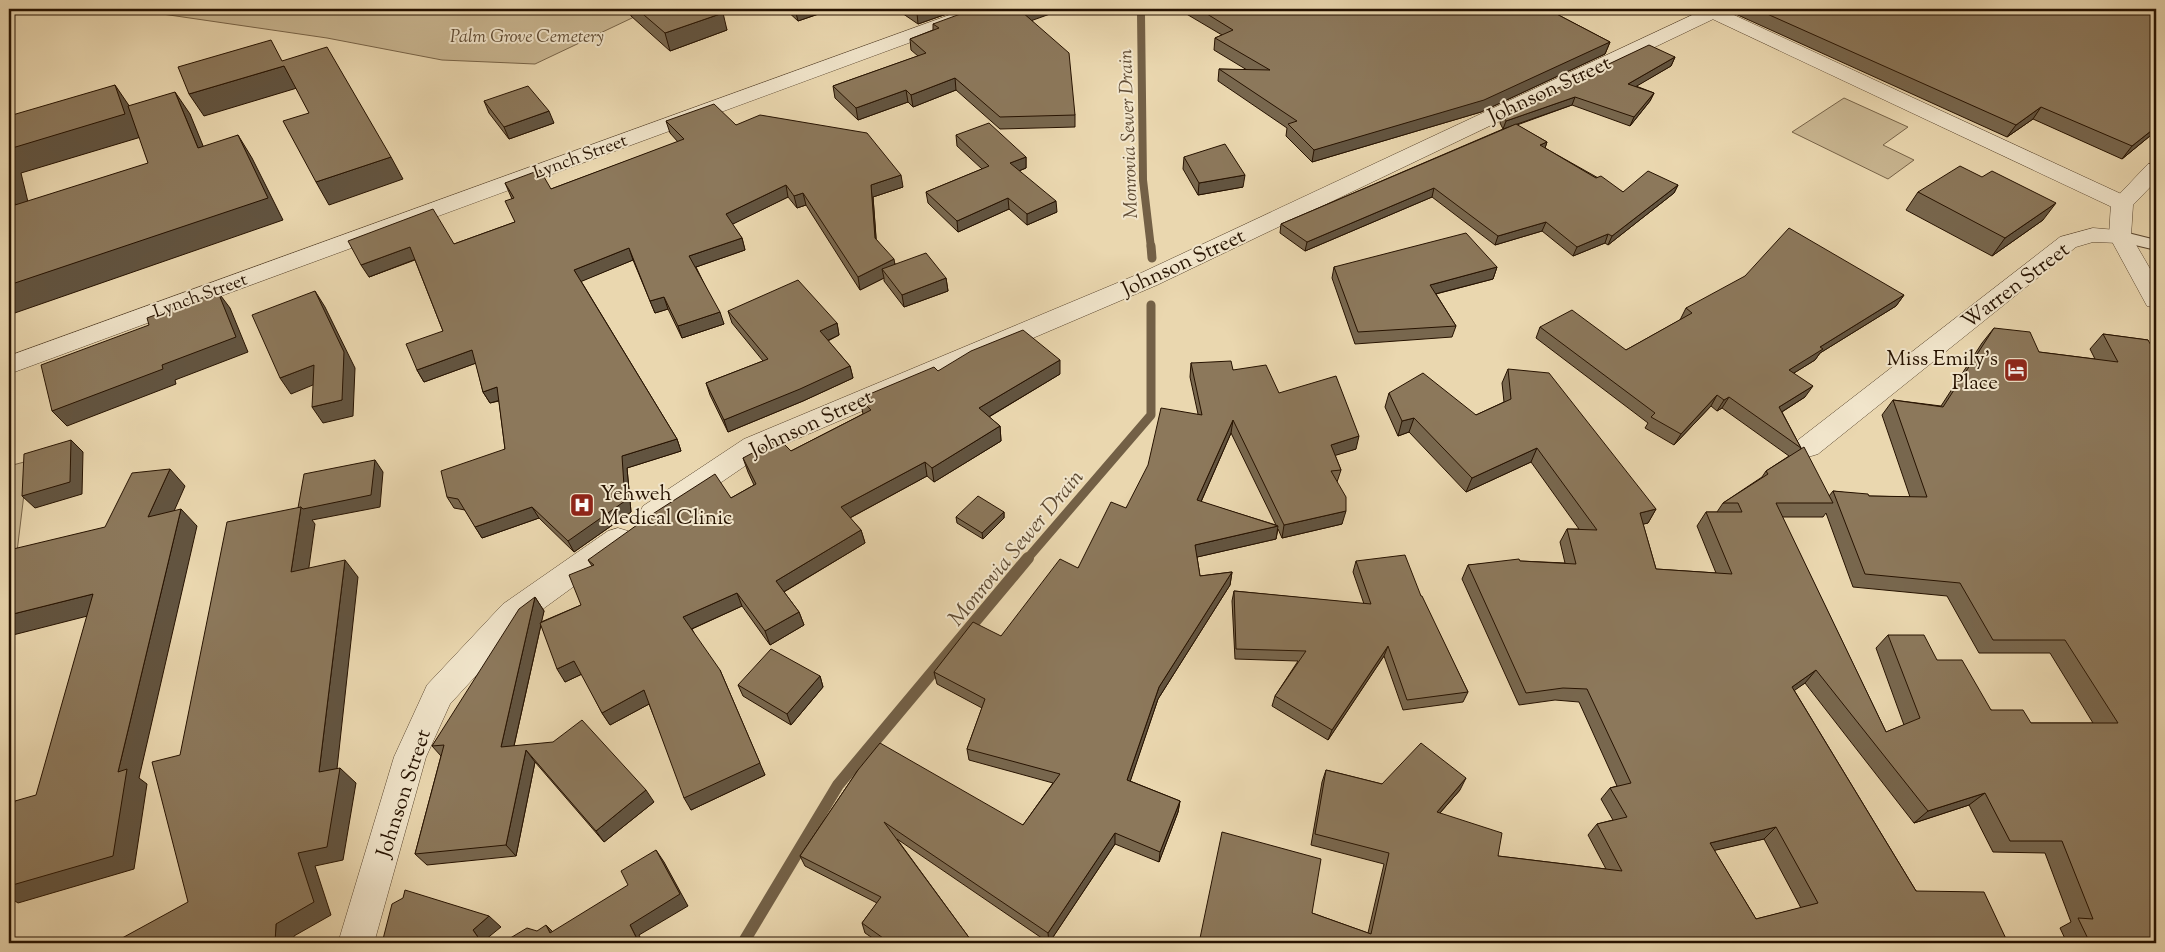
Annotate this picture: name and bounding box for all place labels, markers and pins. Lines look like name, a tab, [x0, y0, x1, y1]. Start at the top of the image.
place label: Miss Emily's Place	[1886, 345, 1998, 399]
hotel icon: Miss Emily's Place	[2003, 357, 2029, 383]
place label: Yehweh Medical Clinic	[600, 480, 733, 534]
hospital icon: Yehweh Medical Clinic	[569, 492, 595, 518]

